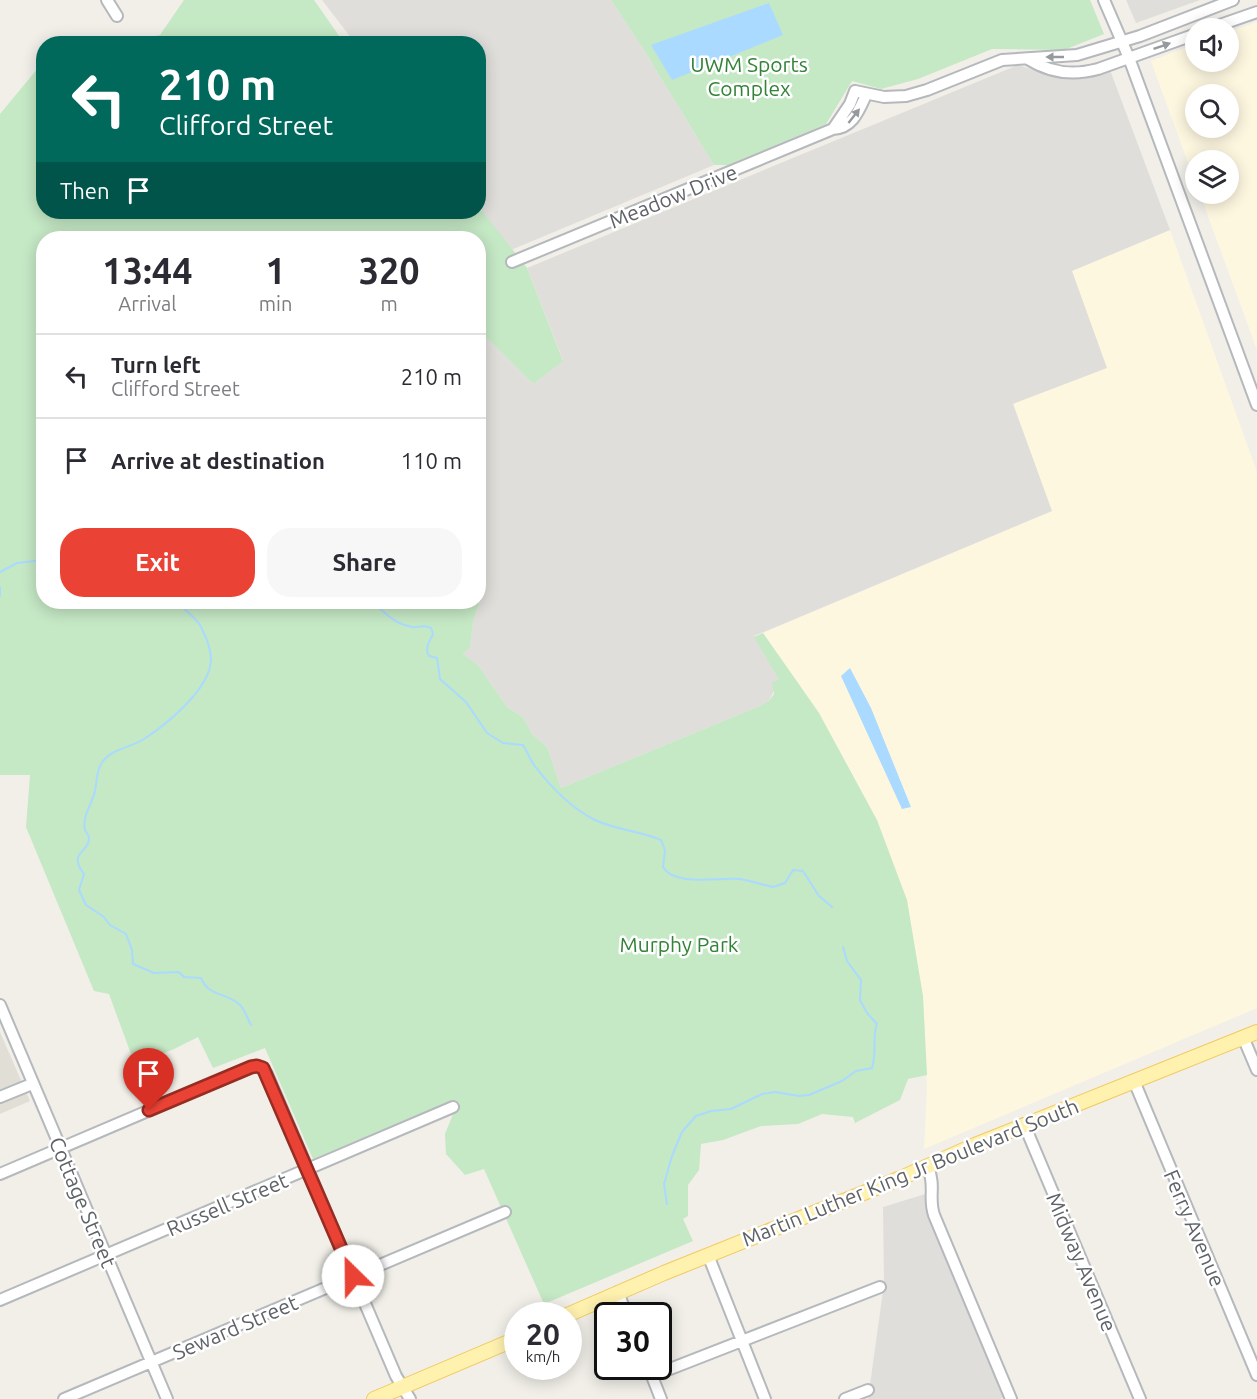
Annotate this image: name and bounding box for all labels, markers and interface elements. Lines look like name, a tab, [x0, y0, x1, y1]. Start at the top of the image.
map controls	[1185, 18, 1239, 204]
button: sound	[1185, 18, 1239, 72]
one-way arrow	[1153, 41, 1171, 51]
park label: UWM Sports Complex	[690, 52, 808, 100]
one-way arrow	[1045, 52, 1064, 61]
icon: left	[60, 60, 138, 138]
text: 210 m	[159, 61, 276, 108]
button: search	[1185, 84, 1239, 138]
one-way arrow	[847, 109, 859, 124]
text: Clifford Street	[159, 110, 333, 140]
button: layers	[1185, 150, 1239, 204]
street label: Meadow Drive	[605, 159, 741, 233]
icon: arrive	[122, 174, 155, 207]
text: Then	[60, 178, 110, 203]
text: 13:44	[102, 250, 192, 291]
text: 1	[265, 250, 286, 291]
text: 320	[359, 250, 420, 291]
text: Arrival	[118, 292, 177, 315]
text: min	[259, 292, 292, 315]
text: m	[381, 292, 398, 315]
text: Turn left	[111, 352, 201, 377]
icon: left	[60, 360, 93, 393]
text: 210 m	[401, 364, 462, 389]
text: Clifford Street	[111, 377, 240, 400]
icon: arrive	[60, 444, 93, 477]
text: Arrive at destination	[111, 448, 325, 473]
text: 110 m	[401, 448, 462, 473]
button: Exit	[60, 528, 255, 597]
button: Share	[267, 528, 462, 597]
park label: Murphy Park	[620, 932, 739, 956]
pin	[123, 1048, 174, 1110]
icon: arrive	[132, 1057, 165, 1090]
street label: Martin Luther King Jr Boulevard South	[738, 1093, 1082, 1251]
street label: Cottage Street	[45, 1133, 121, 1271]
street label: Ferry Avenue	[1160, 1166, 1230, 1290]
street label: Russell Street	[163, 1168, 291, 1240]
street label: Midway Avenue	[1042, 1189, 1122, 1335]
position arrow	[321, 1244, 385, 1308]
street label: Seward Street	[169, 1290, 301, 1364]
speed limit sign: 30	[594, 1302, 672, 1380]
text: 20	[526, 1317, 560, 1351]
text: km/h	[526, 1348, 560, 1365]

